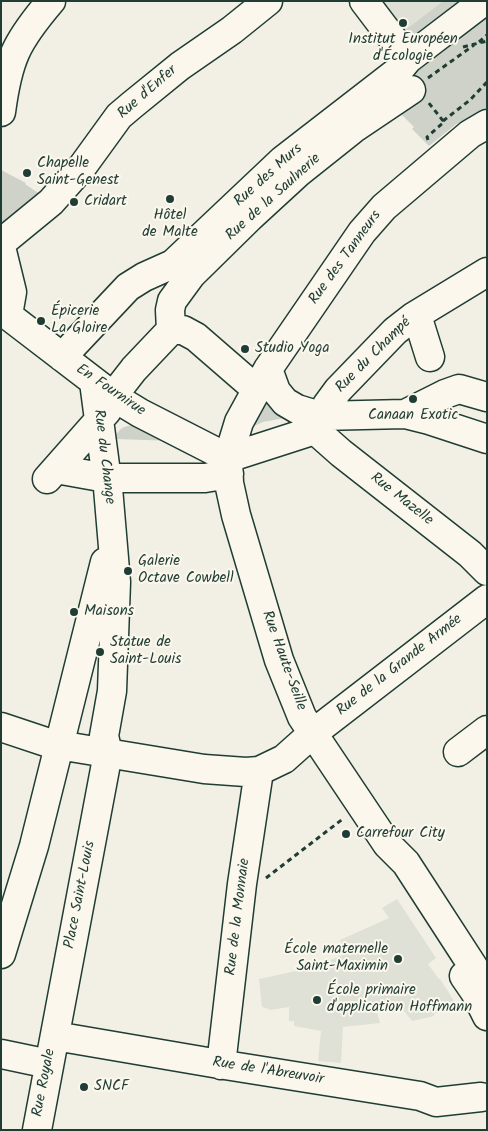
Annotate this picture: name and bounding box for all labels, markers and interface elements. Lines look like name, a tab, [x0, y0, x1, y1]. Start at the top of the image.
marker: Institut Européen d'Écologie	[397, 17, 409, 29]
place label: Institut Européen d'Écologie	[348, 31, 458, 66]
street label: Rue d'Enfer	[115, 62, 181, 124]
street label: Rue des Murs	[231, 141, 307, 211]
street label: Rue de la Saulnerie	[223, 151, 325, 245]
place label: Chapelle Saint-Genest	[37, 155, 119, 190]
marker: Chapelle Saint-Genest	[21, 167, 33, 179]
place label: Cridart	[84, 193, 127, 211]
marker: Hôtel de Malte	[164, 193, 176, 205]
marker: Cridart	[68, 196, 80, 208]
place label: Hôtel de Malte	[142, 207, 198, 242]
street label: Rue des Tanneurs	[306, 208, 386, 308]
place label: Épicerie La Gloire	[51, 303, 107, 338]
marker: Épicerie La Gloire	[35, 315, 47, 327]
street label: Rue du Champé	[333, 315, 415, 397]
place label: Studio Yoga	[255, 340, 329, 358]
marker: Studio Yoga	[239, 343, 251, 355]
street label: En Fournirue	[72, 361, 148, 421]
marker: Canaan Exotic	[407, 393, 419, 405]
place label: Canaan Exotic	[368, 407, 458, 425]
street label: Rue du Change	[88, 409, 118, 505]
street label: Rue Mazelle	[366, 470, 436, 530]
place label: Galerie Octave Cowbell	[138, 553, 234, 588]
marker: Galerie Octave Cowbell	[122, 565, 134, 577]
place label: Maisons	[84, 603, 134, 621]
marker: Maisons	[68, 606, 80, 618]
street label: Rue Haute-Seille	[257, 609, 309, 713]
street label: Rue de la Grande Armée	[334, 611, 466, 721]
place label: Statue de Saint-Louis	[110, 634, 181, 669]
marker: Statue de Saint-Louis	[94, 646, 106, 658]
place label: Carrefour City	[356, 825, 445, 843]
marker: Carrefour City	[340, 828, 352, 840]
street label: Place Saint-Louis	[62, 839, 100, 951]
street label: Rue de la Monnaie	[223, 857, 255, 977]
place label: École maternelle Saint-Maximin	[284, 941, 388, 976]
marker: École maternelle Saint-Maximin	[392, 953, 404, 965]
place label: École primaire d'application Hoffmann	[327, 982, 472, 1017]
marker: École primaire d'application Hoffmann	[311, 994, 323, 1006]
street label: Rue Royale	[30, 1048, 60, 1118]
street label: Rue de l'Abreuvoir	[211, 1054, 325, 1090]
place label: SNCF	[94, 1078, 129, 1096]
marker: SNCF	[78, 1081, 90, 1093]

